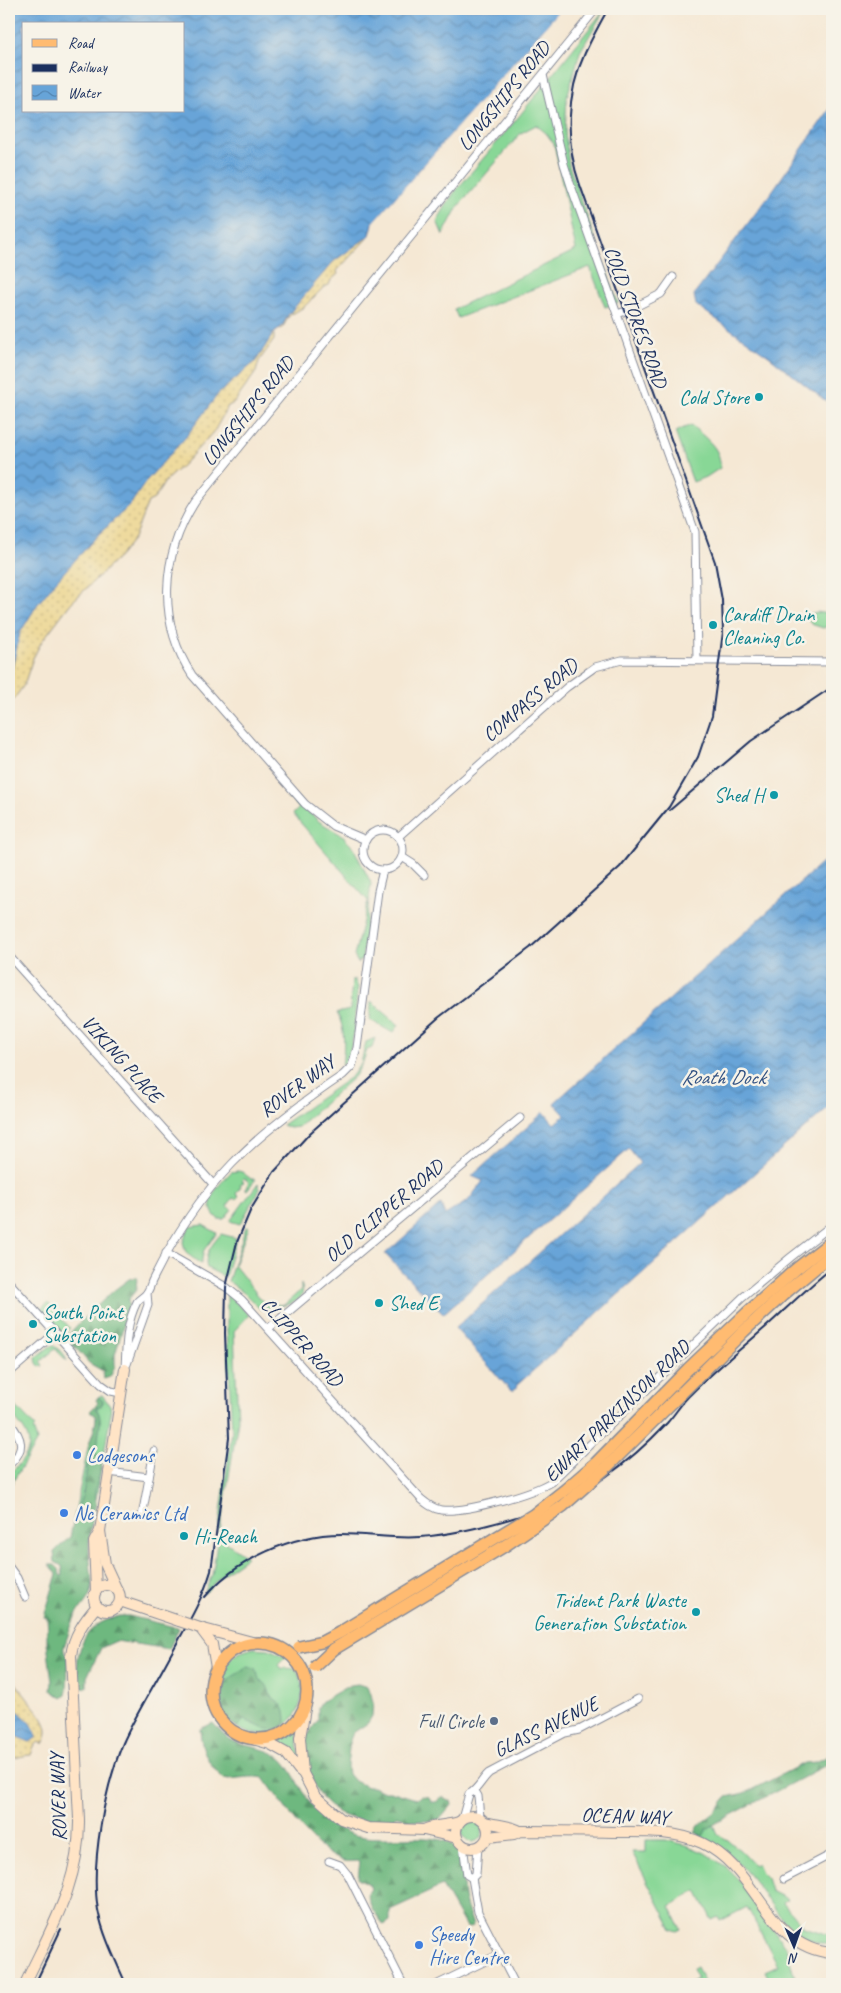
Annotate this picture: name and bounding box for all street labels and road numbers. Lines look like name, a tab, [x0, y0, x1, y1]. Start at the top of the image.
street label: LONGSHIPS ROAD	[452, 34, 557, 156]
street label: COLD STORES ROAD	[599, 243, 674, 393]
street label: LONGSHIPS ROAD	[196, 349, 301, 471]
street label: COMPASS ROAD	[477, 652, 584, 747]
street label: VIKING PLACE	[76, 1010, 169, 1110]
street label: ROVER WAY	[254, 1048, 342, 1123]
street label: OLD CLIPPER ROAD	[320, 1153, 450, 1268]
street label: CLIPPER ROAD	[256, 1292, 349, 1393]
street label: EWART PARKINSON ROAD	[539, 1334, 696, 1487]
street label: GLASS AVENUE	[490, 1690, 605, 1763]
street label: ROVER WAY	[44, 1750, 72, 1842]
street label: OCEAN WAY	[581, 1802, 673, 1830]

